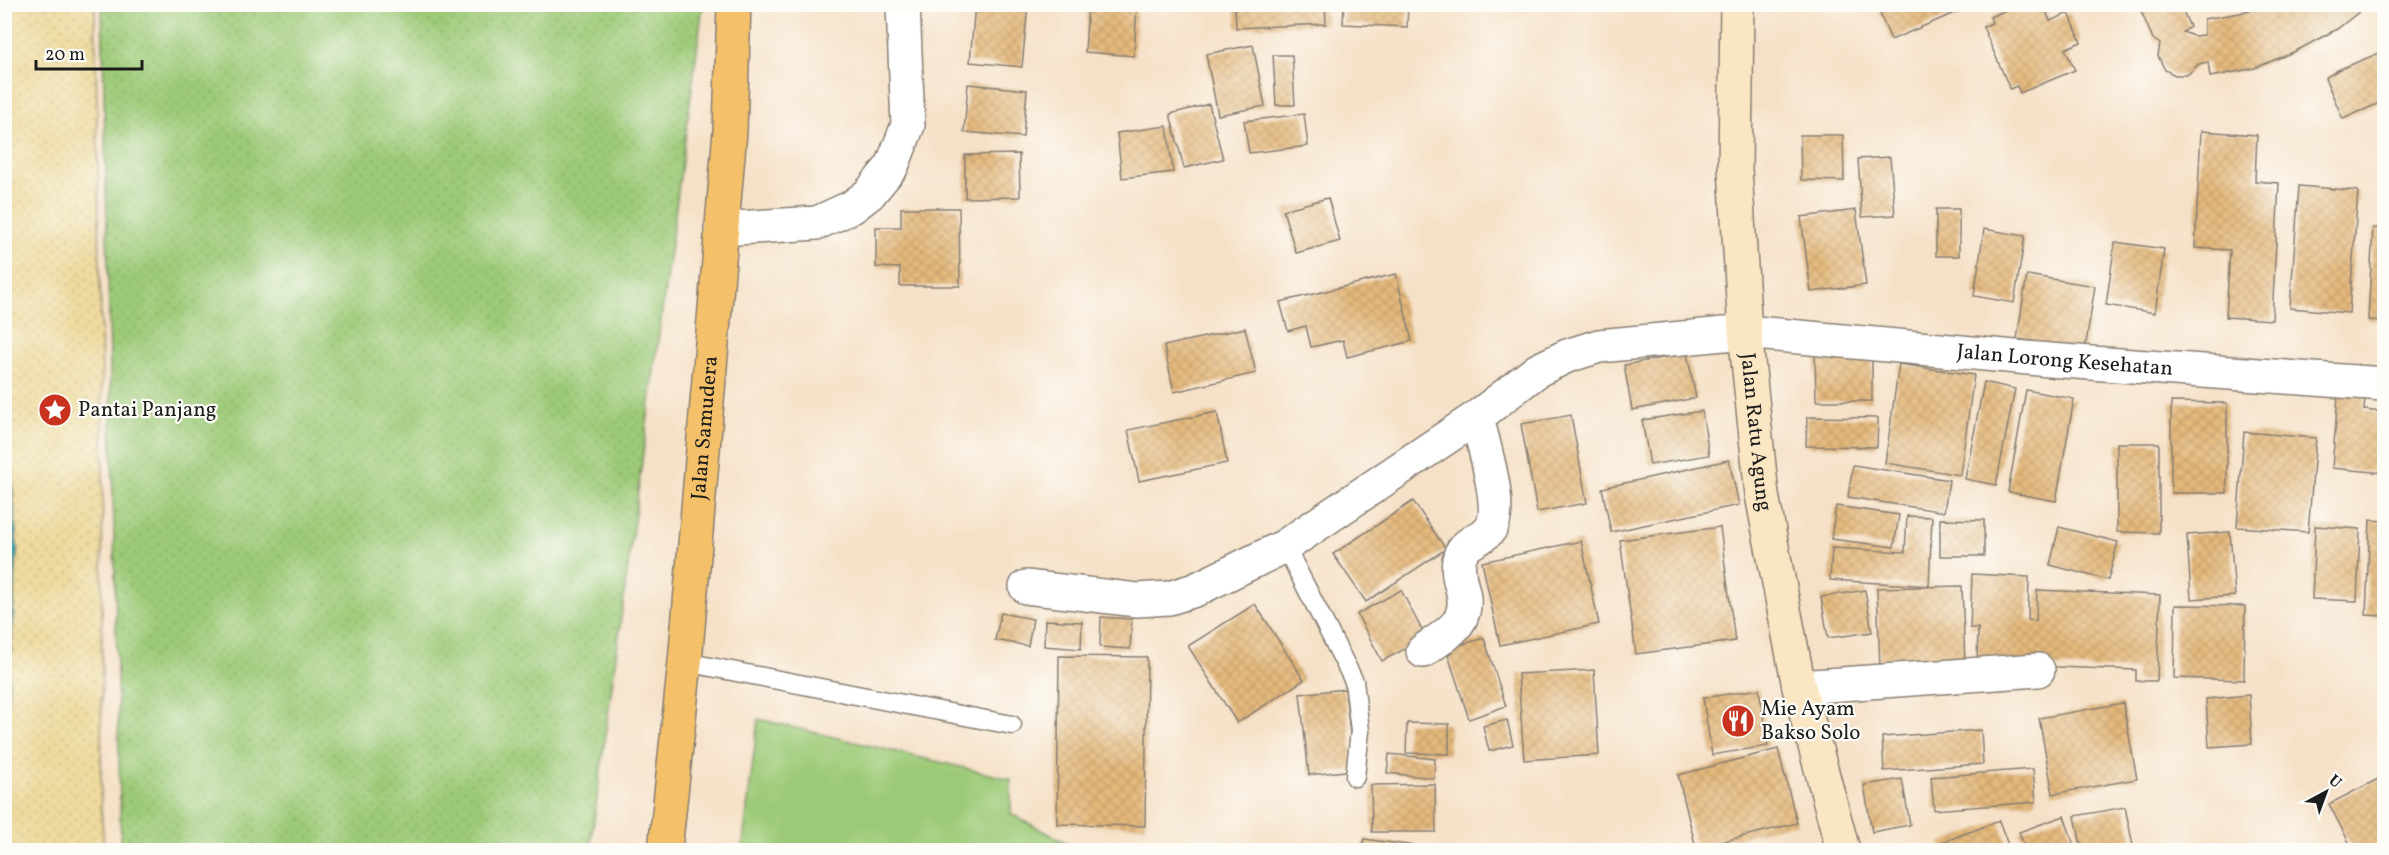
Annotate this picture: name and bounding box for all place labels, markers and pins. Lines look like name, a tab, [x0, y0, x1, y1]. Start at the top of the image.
place icon: Pantai Panjang	[37, 392, 73, 428]
place label: Pantai Panjang	[78, 396, 216, 425]
place label: Mie Ayam Bakso Solo	[1761, 695, 1860, 748]
restaurant icon: Mie Ayam Bakso Solo	[1720, 703, 1756, 739]

